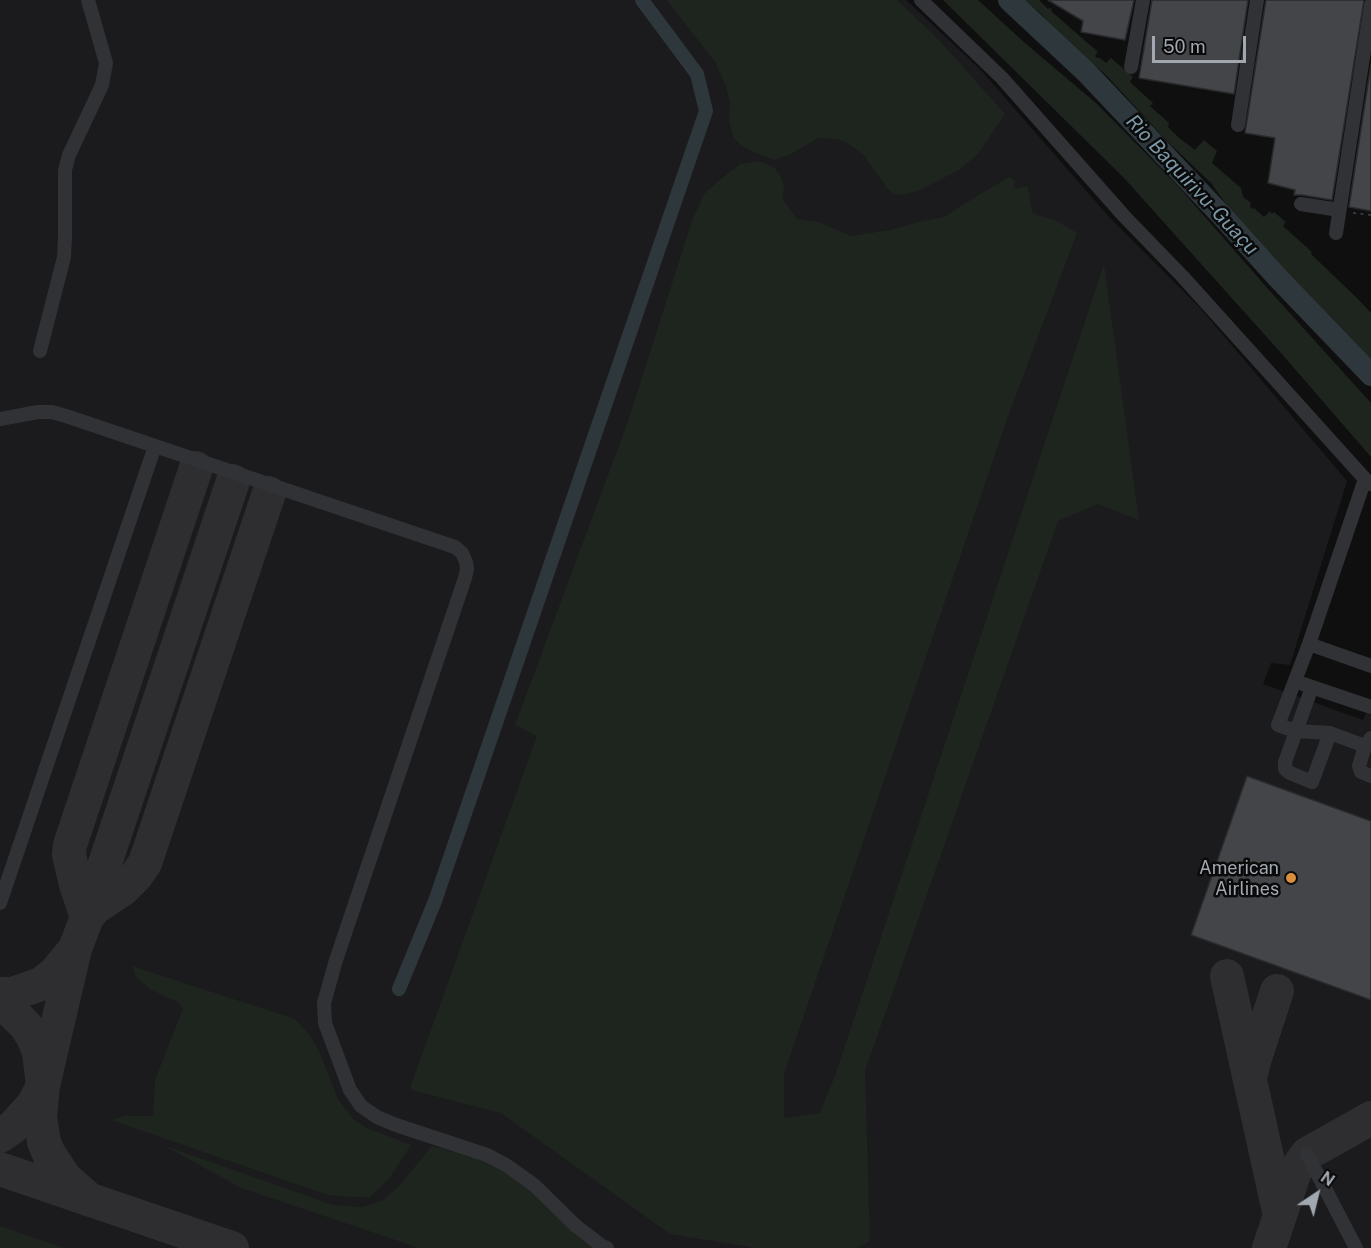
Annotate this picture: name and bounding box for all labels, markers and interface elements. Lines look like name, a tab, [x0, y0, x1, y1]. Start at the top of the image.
scale bar	[1155, 24, 1250, 62]
text: 50 m	[1163, 36, 1206, 57]
water label: Rio Baquirivu-Guaçu	[1121, 110, 1263, 260]
place label: American Airlines	[1199, 857, 1279, 900]
marker: American Airlines	[1284, 871, 1298, 885]
north arrow	[1287, 1164, 1347, 1224]
text: N	[1317, 1167, 1338, 1190]

